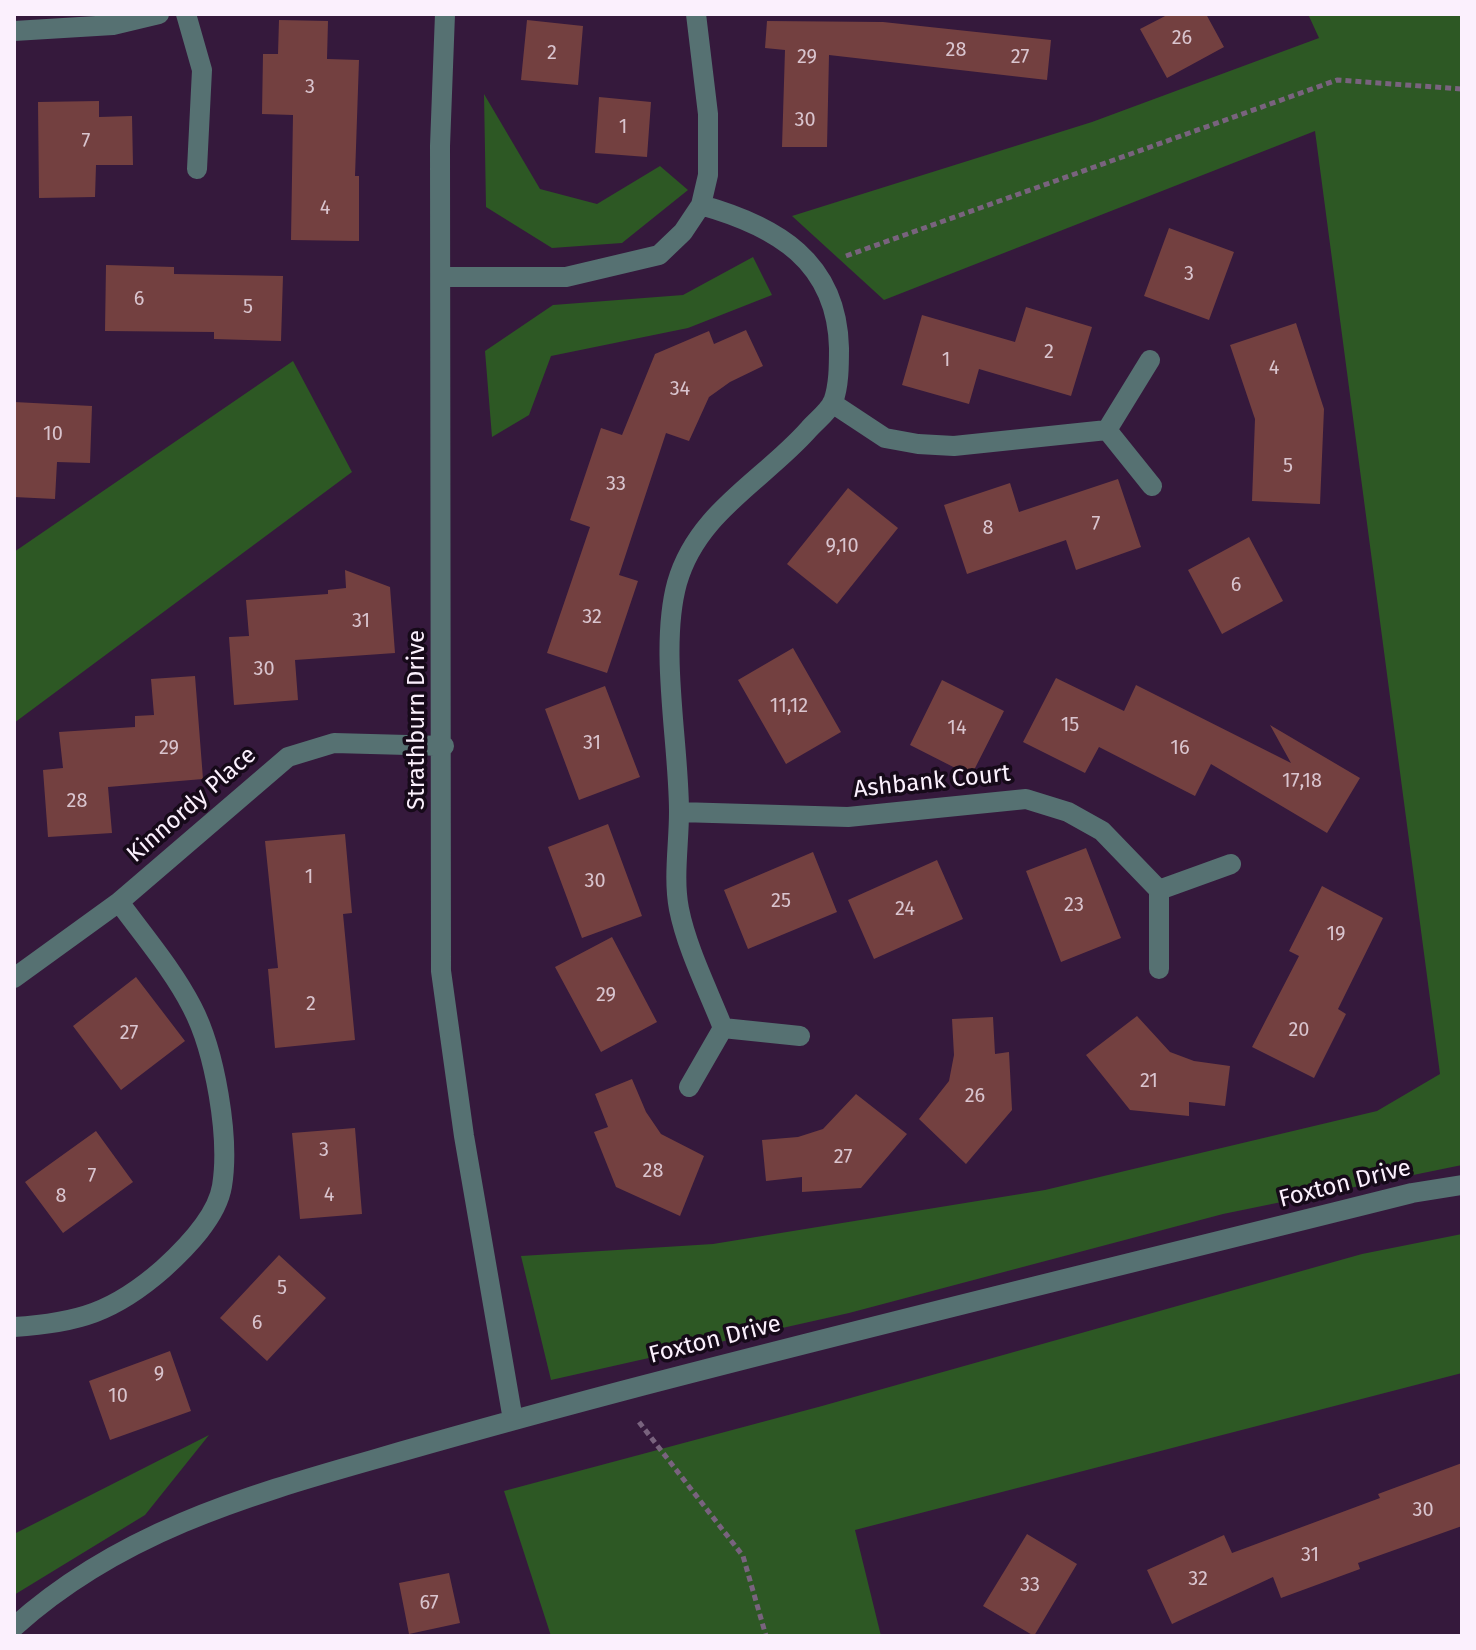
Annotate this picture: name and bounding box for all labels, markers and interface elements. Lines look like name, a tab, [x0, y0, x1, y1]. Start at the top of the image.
house number: 26	[1172, 26, 1192, 50]
house number: 28	[946, 38, 966, 62]
house number: 2	[547, 41, 557, 65]
house number: 29	[797, 45, 817, 69]
house number: 27	[1011, 45, 1029, 69]
house number: 3	[305, 75, 315, 99]
house number: 30	[794, 108, 816, 132]
house number: 1	[619, 115, 627, 139]
house number: 7	[82, 129, 90, 153]
house number: 4	[320, 196, 330, 220]
house number: 3	[1184, 262, 1194, 286]
house number: 6	[134, 287, 144, 311]
house number: 5	[243, 295, 253, 319]
house number: 2	[1044, 340, 1054, 364]
house number: 1	[942, 348, 950, 372]
house number: 4	[1269, 356, 1279, 380]
house number: 34	[670, 377, 690, 401]
house number: 10	[43, 422, 63, 446]
house number: 5	[1283, 454, 1293, 478]
house number: 33	[606, 472, 626, 496]
house number: 7	[1092, 512, 1100, 536]
house number: 8	[982, 516, 994, 540]
house number: 9,10	[825, 534, 859, 558]
house number: 6	[1231, 573, 1241, 597]
house number: 32	[582, 605, 602, 629]
house number: 31	[352, 609, 370, 633]
street label: Strathburn Drive	[403, 630, 431, 810]
house number: 30	[253, 657, 275, 681]
house number: 11,12	[770, 694, 808, 718]
house number: 15	[1061, 713, 1079, 737]
house number: 14	[947, 716, 967, 740]
house number: 31	[583, 731, 601, 755]
house number: 29	[159, 736, 179, 760]
house number: 16	[1170, 736, 1190, 760]
street label: Kinnordy Place	[121, 741, 263, 869]
street label: Ashbank Court	[852, 759, 1012, 805]
house number: 17,18	[1282, 769, 1322, 793]
house number: 28	[67, 789, 87, 813]
house number: 1	[305, 865, 313, 889]
house number: 30	[584, 869, 606, 893]
house number: 25	[771, 889, 791, 913]
house number: 23	[1064, 893, 1084, 917]
house number: 24	[895, 897, 915, 921]
house number: 19	[1326, 922, 1346, 946]
house number: 29	[596, 983, 616, 1007]
house number: 2	[306, 992, 316, 1016]
house number: 20	[1288, 1018, 1310, 1042]
house number: 27	[120, 1021, 138, 1045]
house number: 21	[1140, 1069, 1158, 1093]
house number: 26	[965, 1084, 985, 1108]
house number: 3	[319, 1138, 329, 1162]
house number: 27	[834, 1145, 852, 1169]
street label: Foxton Drive	[1276, 1154, 1414, 1214]
house number: 28	[643, 1159, 663, 1183]
house number: 7	[88, 1164, 96, 1188]
house number: 4	[324, 1183, 334, 1207]
house number: 8	[55, 1184, 67, 1208]
house number: 5	[277, 1276, 287, 1300]
street label: Foxton Drive	[646, 1310, 784, 1370]
house number: 6	[252, 1311, 262, 1335]
house number: 9	[154, 1362, 164, 1386]
house number: 10	[108, 1384, 128, 1408]
house number: 30	[1412, 1498, 1434, 1522]
house number: 31	[1301, 1543, 1319, 1567]
house number: 32	[1188, 1567, 1208, 1591]
house number: 33	[1020, 1573, 1040, 1597]
house number: 67	[419, 1591, 439, 1615]

